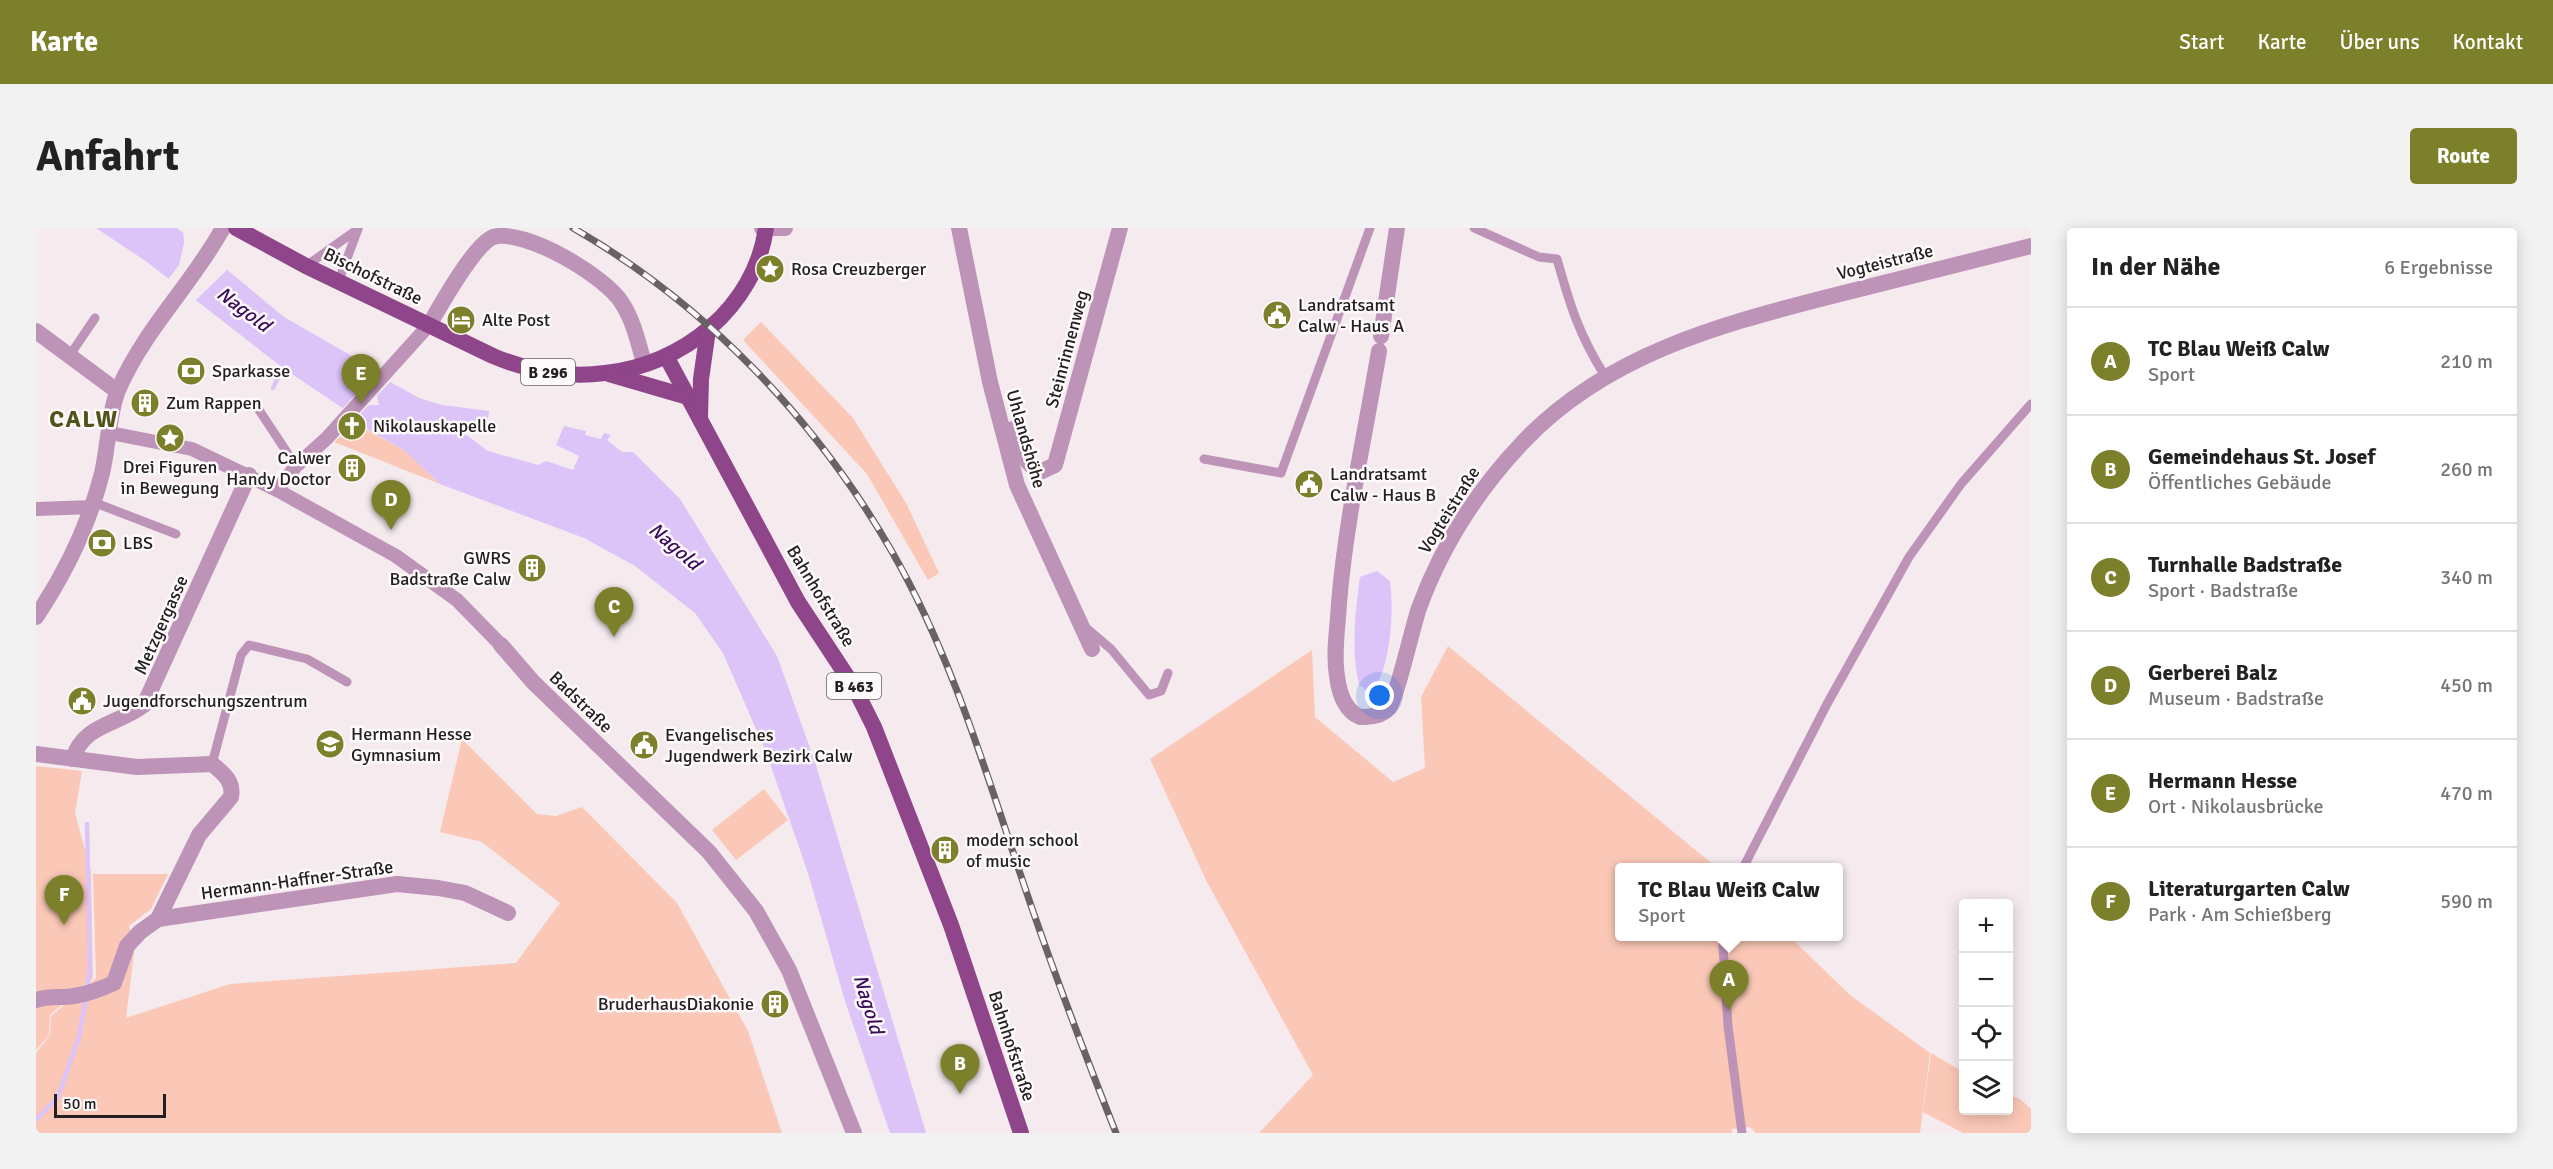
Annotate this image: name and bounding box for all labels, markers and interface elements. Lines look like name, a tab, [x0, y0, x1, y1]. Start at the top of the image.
text: Karte	[30, 25, 98, 59]
text: Start	[2179, 29, 2224, 55]
text: Karte	[2257, 29, 2306, 55]
text: Über uns	[2339, 29, 2420, 55]
text: Kontakt	[2453, 29, 2523, 55]
button: Route	[2410, 128, 2517, 184]
text: Anfahrt	[36, 131, 179, 182]
street label: Vogteistraße	[1835, 239, 1935, 285]
street label: Bischofstraße	[320, 243, 426, 309]
text: In der Nähe	[2091, 251, 2221, 283]
place icon: Rosa Creuzberger	[754, 253, 786, 285]
text: 6 Ergebnisse	[2384, 255, 2493, 280]
place label: Rosa Creuzberger	[791, 258, 926, 280]
water label: Nagold	[212, 281, 277, 339]
street label: Steinrinnenweg	[1041, 288, 1093, 410]
place label: Landratsamt Calw - Haus A	[1298, 294, 1404, 337]
public building icon: Landratsamt Calw - Haus A	[1261, 299, 1293, 331]
hotel icon: Alte Post	[445, 304, 477, 336]
place label: Alte Post	[482, 309, 550, 331]
text: TC Blau Weiß Calw	[2148, 335, 2330, 362]
text: A	[2104, 349, 2117, 374]
text: 210 m	[2440, 349, 2493, 374]
pin: E	[342, 354, 380, 404]
bank icon: Sparkasse	[175, 355, 207, 387]
road number: B 296	[521, 359, 575, 385]
place label: Sparkasse	[212, 360, 290, 382]
text: Sport	[2148, 362, 2195, 387]
building icon: Zum Rappen	[129, 387, 161, 419]
street label: Uhlandshöhe	[1001, 387, 1051, 491]
place label: Zum Rappen	[166, 392, 262, 414]
district label: CALW	[49, 404, 119, 434]
church icon: Nikolauskapelle	[336, 410, 368, 442]
place label: Nikolauskapelle	[373, 415, 496, 437]
place icon: Drei Figuren in Bewegung	[154, 422, 186, 454]
text: Gemeindehaus St. Josef	[2148, 443, 2375, 470]
place label: Calwer Handy Doctor	[226, 447, 331, 490]
building icon: Calwer Handy Doctor	[336, 452, 368, 484]
place label: Drei Figuren in Bewegung	[121, 456, 219, 499]
text: B	[2104, 457, 2117, 482]
text: 260 m	[2440, 457, 2493, 482]
street label: Vogteistraße	[1414, 462, 1484, 558]
place label: Landratsamt Calw - Haus B	[1330, 463, 1436, 506]
public building icon: Landratsamt Calw - Haus B	[1293, 468, 1325, 500]
text: Öffentliches Gebäude	[2148, 470, 2332, 495]
pin: D	[372, 480, 410, 530]
water label: Nagold	[643, 517, 708, 577]
bank icon: LBS	[86, 527, 118, 559]
place label: LBS	[123, 532, 153, 554]
street label: Bahnhofstraße	[782, 541, 860, 651]
place label: GWRS Badstraße Calw	[389, 547, 511, 590]
text: Turnhalle Badstraße	[2148, 551, 2342, 578]
building icon: GWRS Badstraße Calw	[516, 552, 548, 584]
text: C	[2104, 565, 2117, 590]
text: 340 m	[2440, 565, 2493, 590]
street label: Metzgergasse	[129, 572, 193, 678]
text: Sport · Badstraße	[2148, 578, 2298, 603]
pin: C	[594, 588, 634, 637]
text: Gerberei Balz	[2148, 659, 2277, 686]
street label: Badstraße	[545, 666, 617, 738]
road number: B 463	[827, 673, 881, 699]
text: D	[2104, 673, 2117, 698]
text: 450 m	[2440, 673, 2493, 698]
your location	[1365, 681, 1394, 710]
public building icon: Jugendforschungszentrum	[66, 685, 98, 717]
text: Museum · Badstraße	[2148, 686, 2324, 711]
place label: Jugendforschungszentrum	[103, 690, 308, 712]
place label: Hermann Hesse Gymnasium	[351, 723, 472, 766]
place label: Evangelisches Jugendwerk Bezirk Calw	[665, 724, 853, 767]
school or university icon: Hermann Hesse Gymnasium	[314, 728, 346, 760]
public building icon: Evangelisches Jugendwerk Bezirk Calw	[628, 729, 660, 761]
text: Hermann Hesse	[2148, 767, 2297, 794]
text: E	[2105, 781, 2116, 806]
text: 470 m	[2440, 781, 2493, 806]
text: Ort · Nikolausbrücke	[2148, 794, 2323, 819]
place label: modern school of music	[966, 829, 1079, 872]
building icon: modern school of music	[929, 834, 961, 866]
street label: Hermann-Haffner-Straße	[199, 856, 395, 904]
popup	[1615, 863, 1843, 941]
text: Literaturgarten Calw	[2148, 875, 2350, 902]
pin: F	[45, 876, 84, 925]
text: TC Blau Weiß Calw	[1638, 876, 1820, 903]
text: F	[2105, 889, 2116, 914]
text: 590 m	[2440, 889, 2493, 914]
map controls	[1959, 899, 2013, 1115]
button: +	[1959, 899, 2013, 953]
text: Park · Am Schießberg	[2148, 902, 2332, 927]
text: Sport	[1638, 903, 1685, 928]
button: −	[1959, 953, 2013, 1007]
pin: A	[1710, 960, 1748, 1010]
water label: Nagold	[848, 971, 890, 1039]
building icon: BruderhausDiakonie	[759, 988, 791, 1020]
street label: Bahnhofstraße	[984, 988, 1040, 1104]
place label: BruderhausDiakonie	[598, 993, 754, 1015]
button: locate	[1959, 1007, 2013, 1061]
pin: B	[940, 1044, 980, 1094]
button: layers	[1959, 1061, 2013, 1115]
scale bar	[54, 1091, 166, 1118]
text: 50 m	[63, 1094, 97, 1114]

